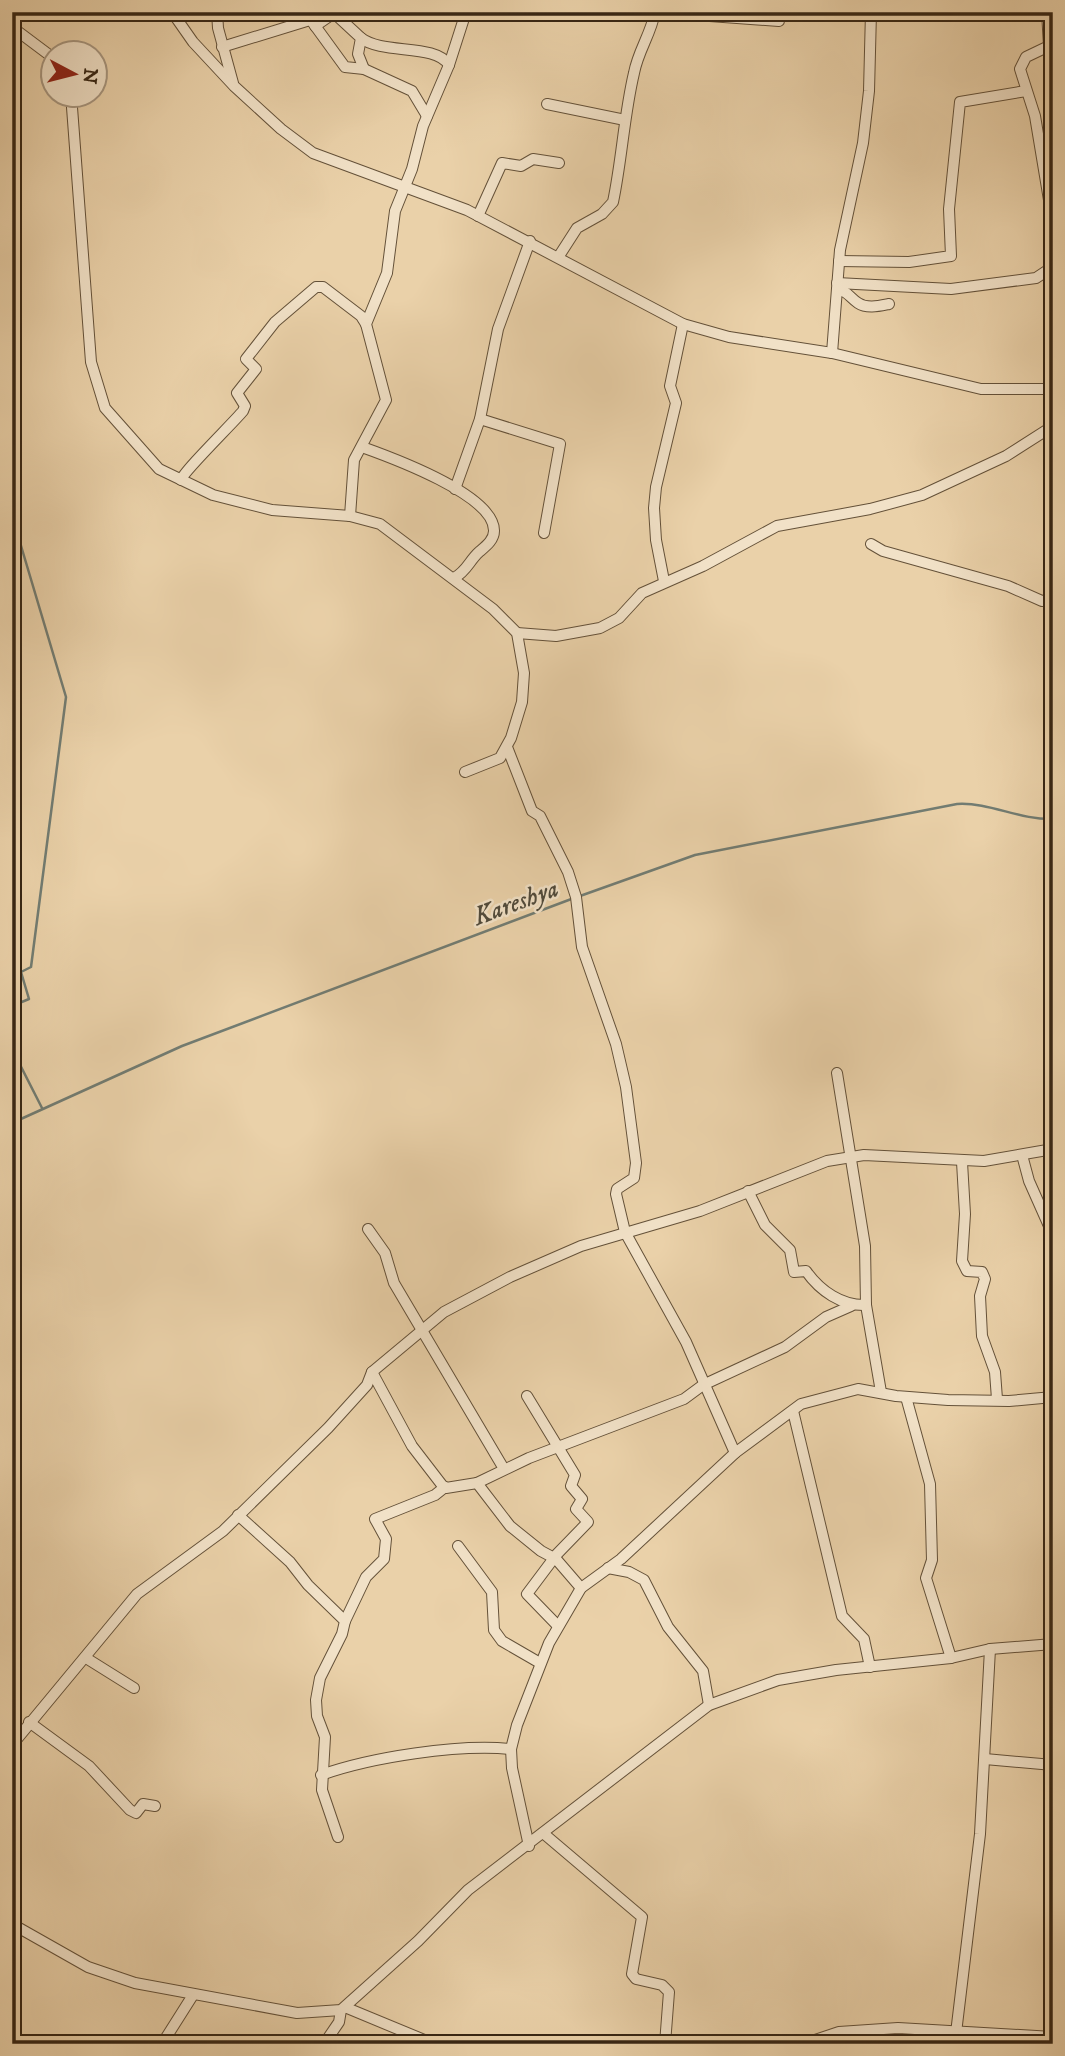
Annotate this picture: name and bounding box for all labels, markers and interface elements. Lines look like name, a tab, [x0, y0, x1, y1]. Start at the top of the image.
north arrow	[38, 38, 108, 108]
text: N	[77, 67, 102, 85]
water label: Kareshya	[468, 872, 563, 934]

